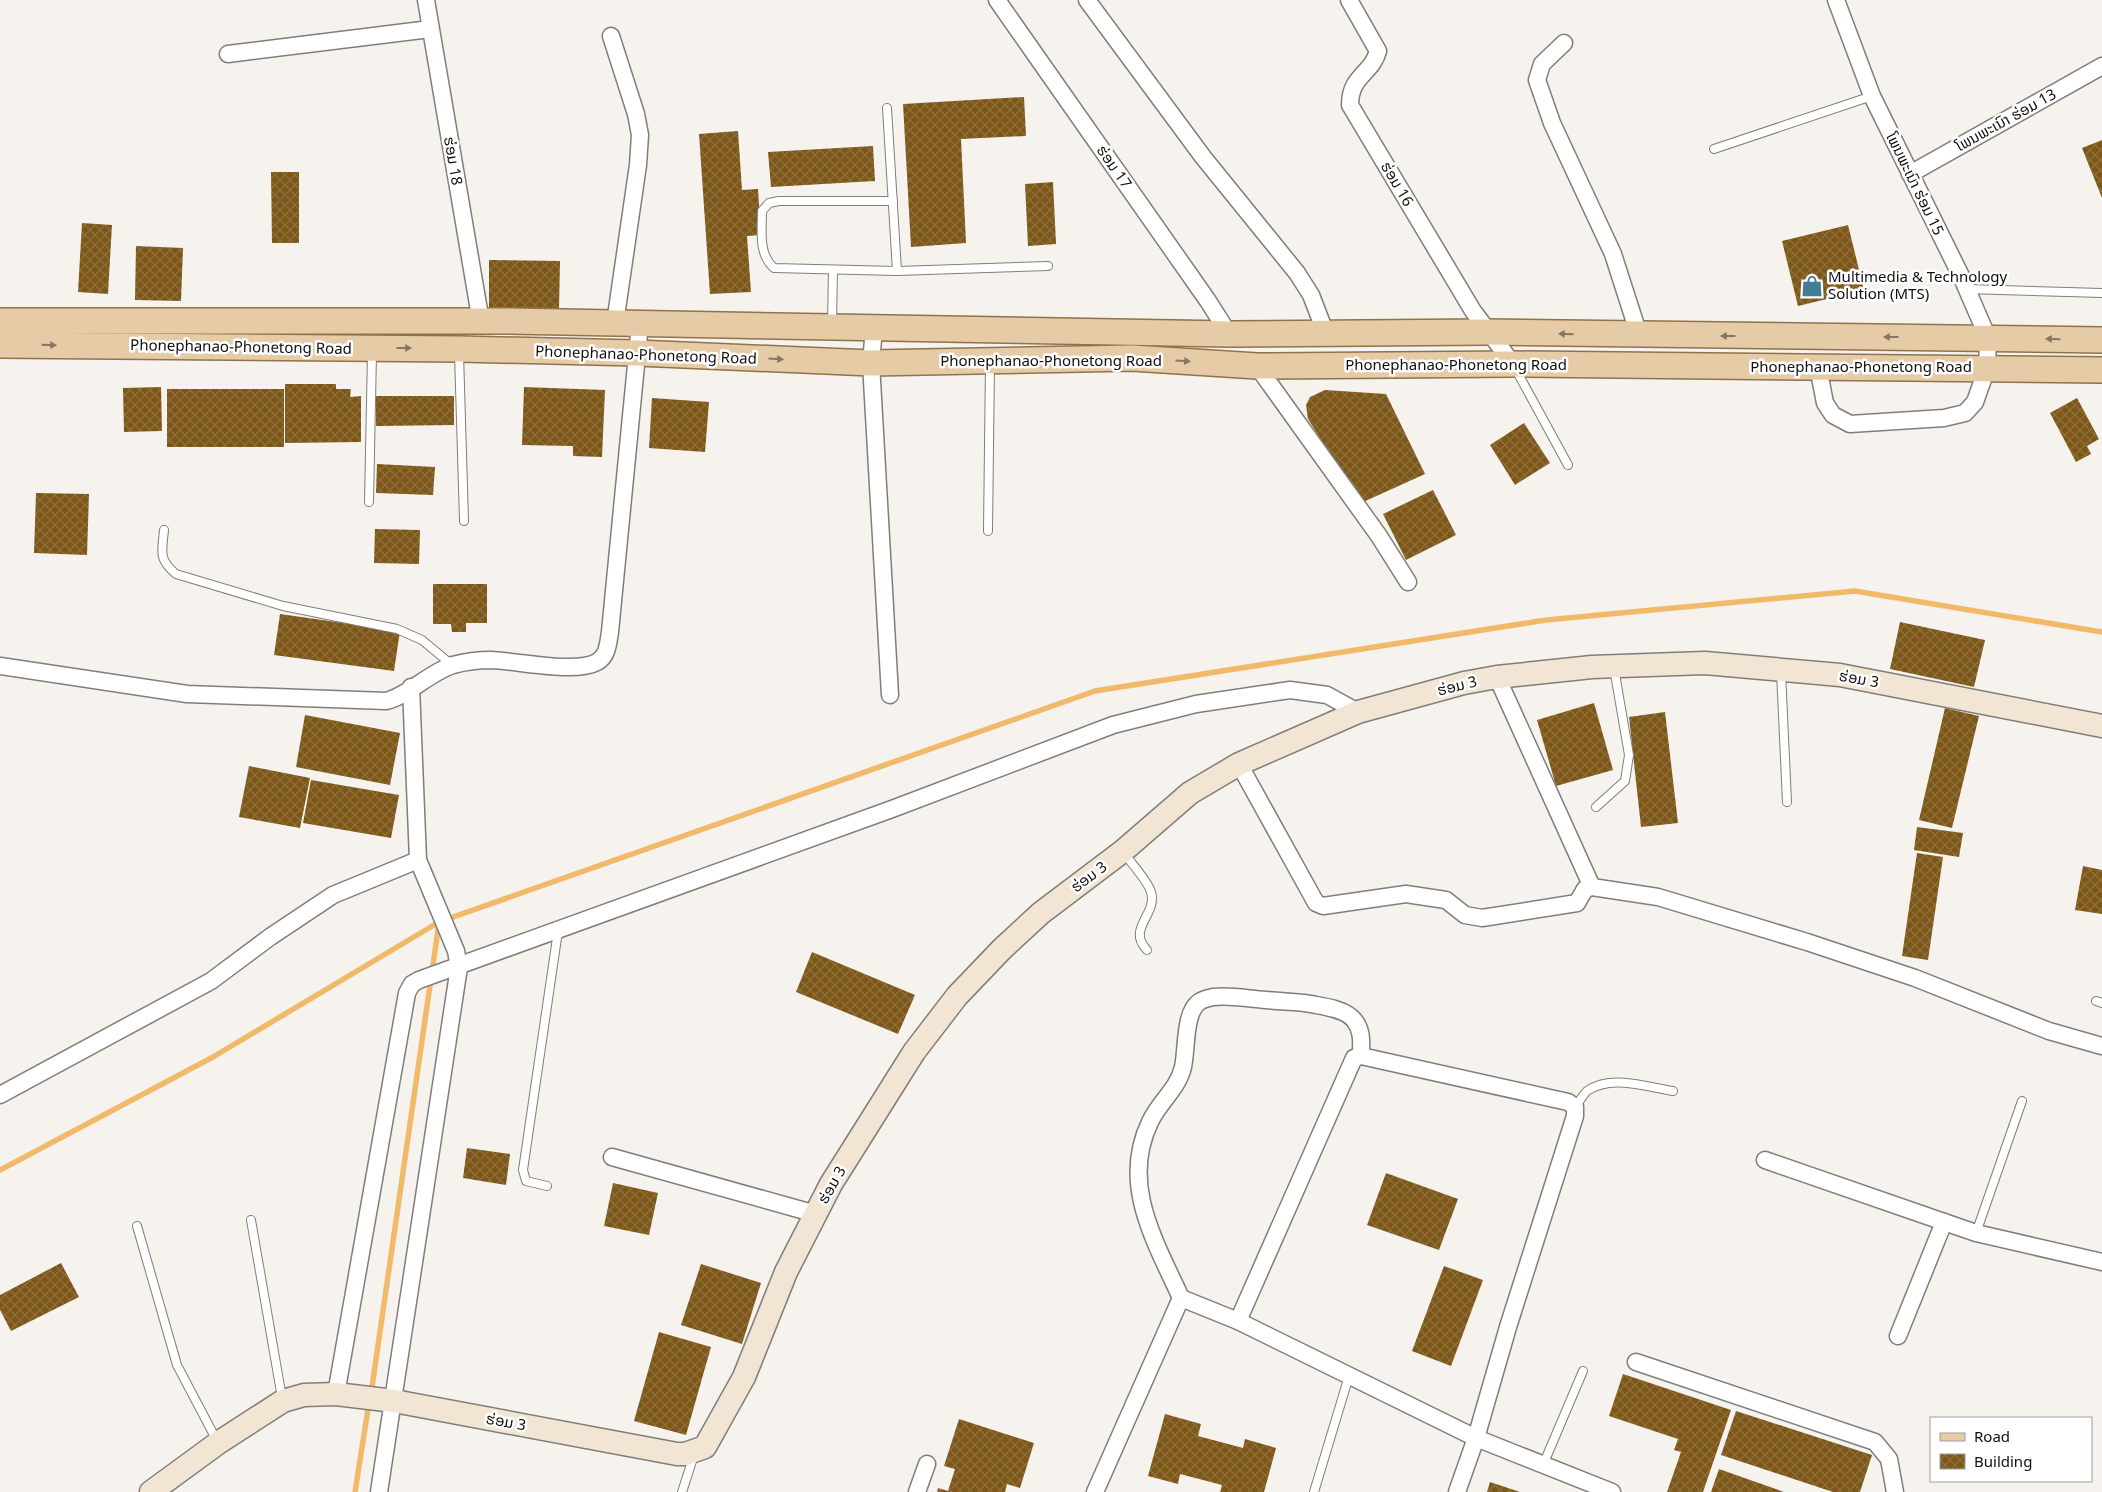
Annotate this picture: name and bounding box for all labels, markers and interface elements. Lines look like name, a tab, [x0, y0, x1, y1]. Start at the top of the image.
street label: ໂພນພະເນົາ ຮ່ອມ 13	[1951, 83, 2059, 155]
street label: ໂພນພະເນົາ ຮ່ອມ 15	[1882, 128, 1949, 238]
street label: ຮ່ອມ 18	[440, 135, 468, 187]
street label: ຮ່ອມ 17	[1093, 141, 1137, 192]
street label: ຮ່ອມ 16	[1377, 157, 1419, 210]
place label: Multimedia & Technology Solution (MTS)	[1828, 266, 2008, 303]
shop icon: Multimedia & Technology Solution (MTS)	[1799, 273, 1825, 299]
one-way arrow	[1558, 330, 1574, 338]
one-way arrow	[1720, 332, 1736, 340]
one-way arrow	[1883, 333, 1899, 341]
street label: Phonephanao-Phonetong Road	[130, 334, 352, 358]
one-way arrow	[2045, 335, 2061, 343]
street label: Phonephanao-Phonetong Road	[535, 340, 757, 368]
one-way arrow	[41, 341, 57, 349]
one-way arrow	[396, 345, 412, 353]
street label: Phonephanao-Phonetong Road	[940, 350, 1162, 370]
street label: Phonephanao-Phonetong Road	[1345, 354, 1567, 374]
one-way arrow	[768, 355, 784, 363]
street label: Phonephanao-Phonetong Road	[1750, 356, 1972, 376]
one-way arrow	[1176, 358, 1192, 366]
street label: ຮ່ອມ 3	[1838, 665, 1881, 691]
street label: ຮ່ອມ 3	[1435, 670, 1479, 700]
street label: ຮ່ອມ 3	[1066, 856, 1110, 896]
street label: ຮ່ອມ 3	[812, 1162, 850, 1207]
street label: ຮ່ອມ 3	[485, 1408, 528, 1434]
legend	[1930, 1417, 2092, 1482]
text: Road	[1974, 1426, 2010, 1446]
text: Building	[1974, 1451, 2032, 1471]

